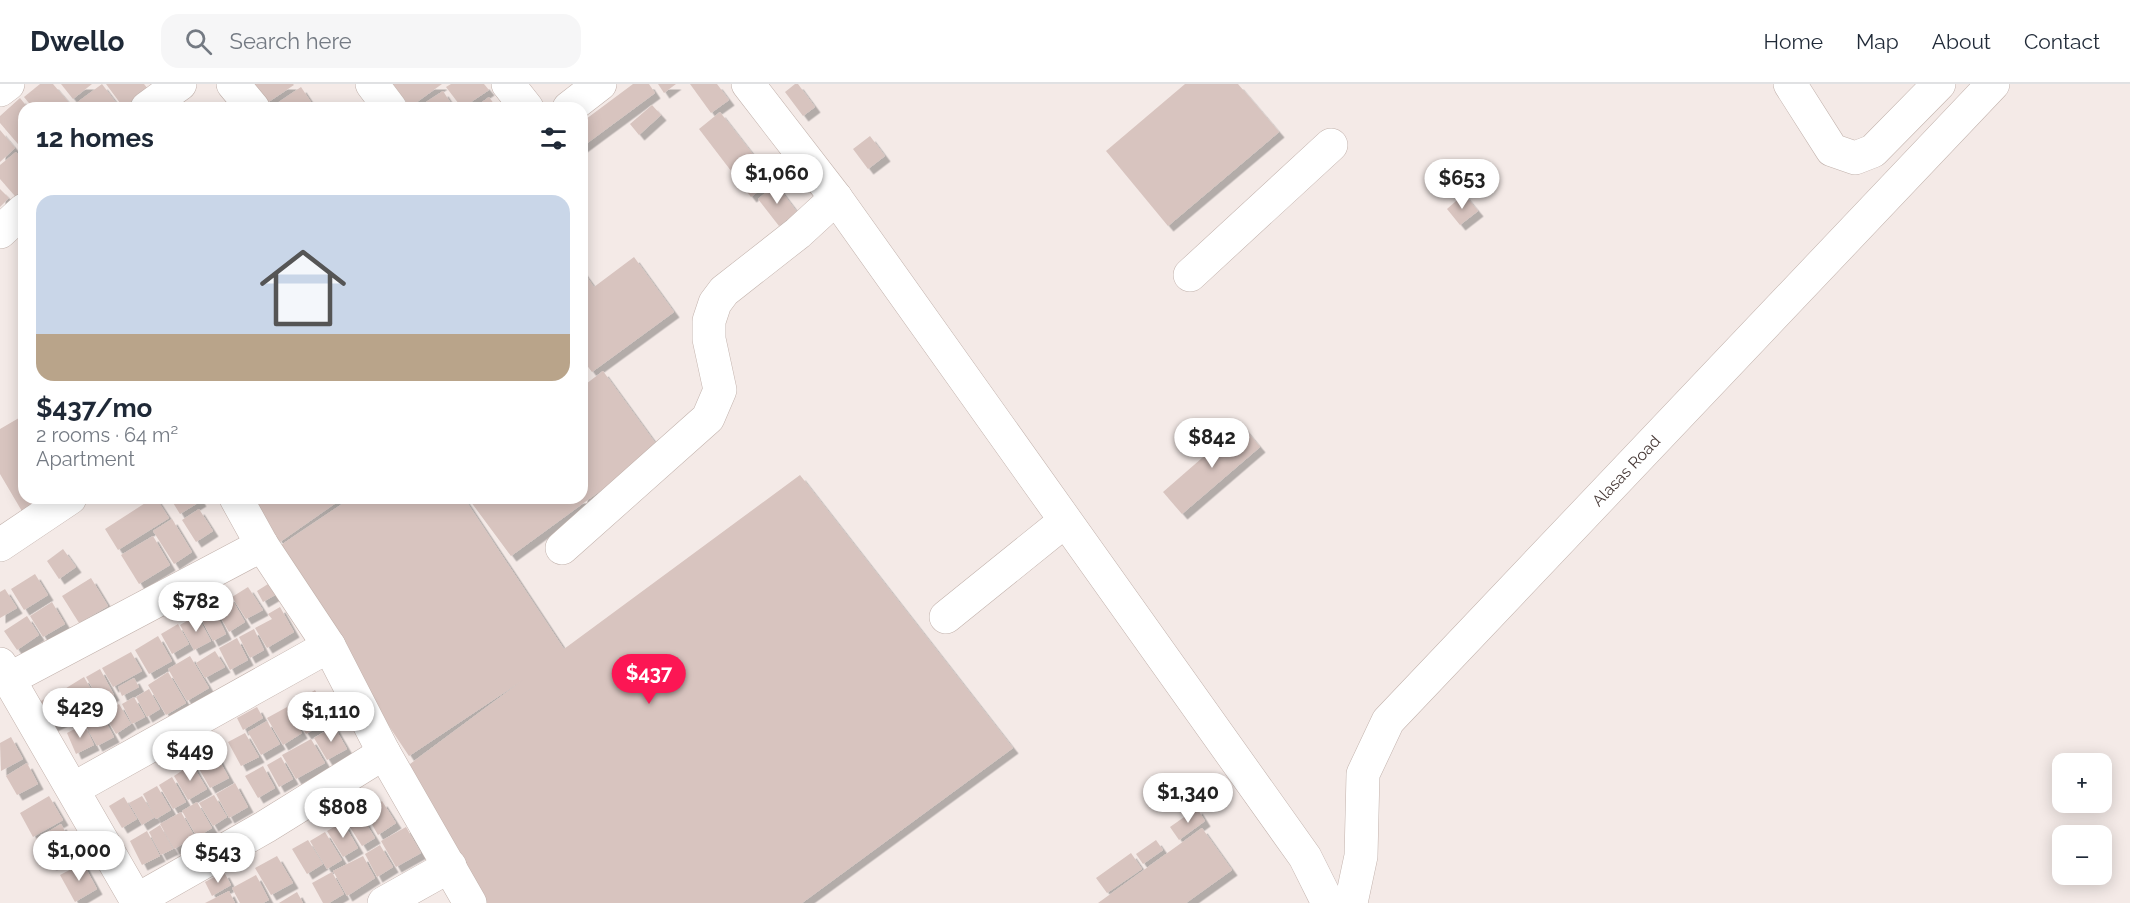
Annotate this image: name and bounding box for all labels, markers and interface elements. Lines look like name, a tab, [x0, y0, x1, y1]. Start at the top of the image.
search box	[161, 14, 581, 68]
text: Dwello	[30, 25, 125, 58]
icon: search	[182, 25, 215, 58]
text: Search here	[230, 28, 352, 54]
text: Home	[1764, 29, 1823, 54]
text: Map	[1856, 29, 1899, 54]
text: About	[1932, 29, 1991, 54]
text: Contact	[2024, 29, 2100, 54]
icon: filters	[537, 122, 570, 155]
text: 12 homes	[36, 123, 154, 153]
pin: $1,060	[728, 154, 826, 205]
pin: $653	[1426, 159, 1498, 210]
text: $1,060	[745, 161, 809, 185]
text: $653	[1438, 166, 1486, 190]
icon: home	[249, 234, 357, 342]
text: $437/mo	[36, 393, 152, 423]
pin: $842	[1176, 418, 1248, 469]
text: 2 rooms · 64 m²	[36, 423, 178, 447]
text: $842	[1188, 425, 1236, 449]
street label: Alasas Road	[1588, 432, 1664, 510]
text: Apartment	[36, 447, 135, 471]
pin: $782	[160, 582, 232, 633]
text: $782	[172, 589, 220, 613]
pin: $437	[613, 654, 685, 705]
text: $437	[626, 661, 672, 685]
pin: $429	[44, 688, 116, 739]
pin: $1,110	[282, 692, 380, 743]
text: $429	[56, 695, 104, 719]
text: $1,110	[301, 699, 361, 723]
pin: $449	[154, 731, 226, 782]
text: $449	[166, 738, 214, 762]
map controls	[2052, 753, 2112, 885]
button: +	[2052, 753, 2112, 813]
pin: $1,340	[1139, 773, 1237, 824]
text: $1,340	[1157, 780, 1219, 804]
pin: $808	[307, 788, 379, 839]
text: $808	[318, 795, 368, 819]
button: −	[2052, 825, 2112, 885]
pin: $1,000	[30, 831, 128, 882]
pin: $543	[182, 833, 254, 884]
text: $1,000	[47, 838, 111, 862]
text: $543	[195, 840, 241, 864]

